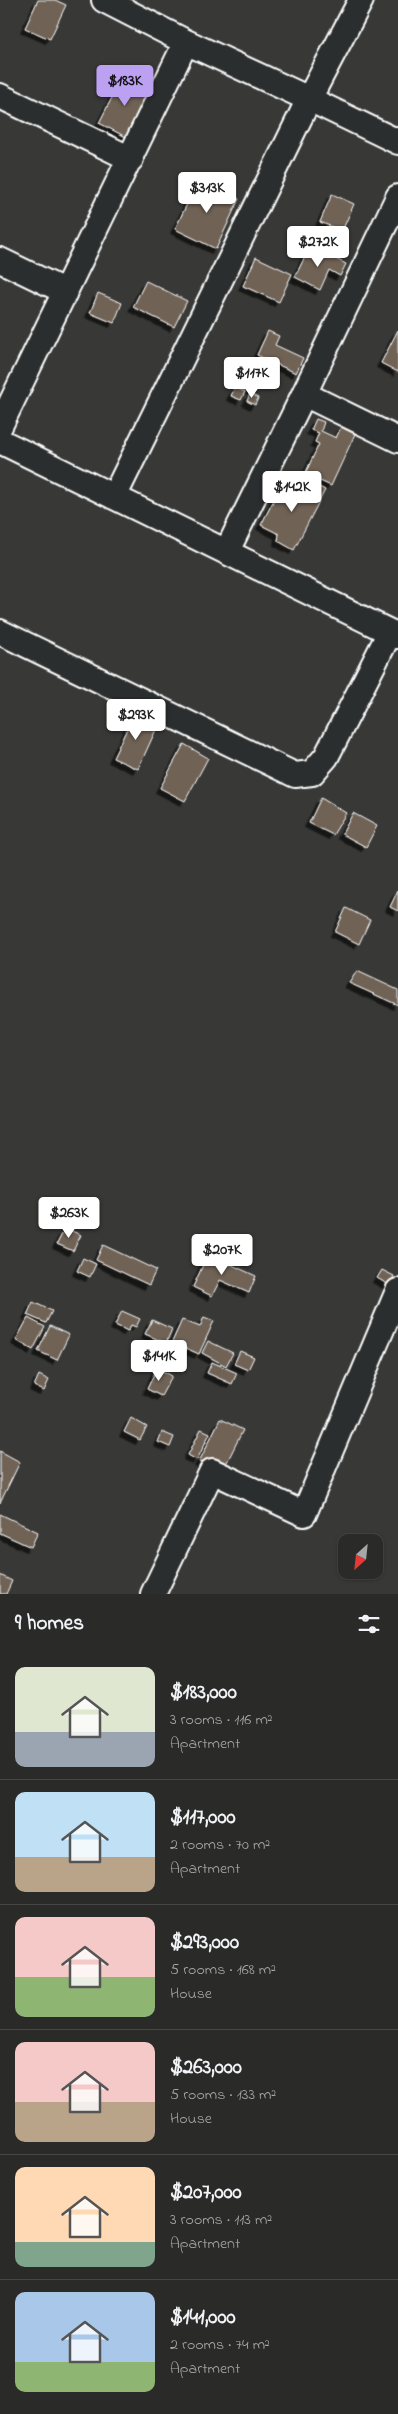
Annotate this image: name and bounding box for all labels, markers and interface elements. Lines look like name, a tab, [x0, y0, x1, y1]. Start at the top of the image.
pin: $183K	[90, 64, 160, 107]
text: $183K	[107, 69, 143, 93]
pin: $313K	[172, 172, 242, 214]
text: $313K	[189, 176, 225, 200]
pin: $272K	[283, 226, 353, 268]
text: $272K	[298, 230, 338, 254]
pin: $117K	[217, 356, 287, 399]
text: $117K	[235, 361, 269, 385]
pin: $142K	[257, 470, 327, 513]
text: $142K	[273, 475, 311, 499]
pin: $293K	[101, 698, 171, 741]
text: $293K	[118, 703, 154, 727]
pin: $263K	[34, 1196, 104, 1239]
text: $263K	[49, 1201, 89, 1225]
pin: $207K	[187, 1234, 257, 1276]
text: $207K	[203, 1238, 241, 1262]
pin: $141K	[124, 1340, 194, 1382]
text: $141K	[142, 1344, 176, 1368]
north arrow	[338, 1534, 382, 1579]
map controls	[338, 1534, 383, 1579]
text: 9 homes	[15, 1609, 84, 1639]
icon: filters	[355, 1610, 383, 1638]
text: $183,000	[170, 1678, 237, 1708]
icon: home	[55, 1687, 115, 1747]
text: 3 rooms · 116 m²	[170, 1708, 273, 1732]
text: Apartment	[170, 1732, 240, 1756]
text: $117,000	[170, 1803, 236, 1833]
icon: home	[55, 1812, 115, 1872]
text: 2 rooms · 70 m²	[170, 1833, 270, 1857]
text: Apartment	[170, 1857, 240, 1881]
text: $293,000	[170, 1928, 239, 1958]
icon: home	[55, 1937, 115, 1997]
text: 5 rooms · 168 m²	[170, 1958, 276, 1982]
text: House	[170, 1982, 212, 2006]
text: $263,000	[170, 2053, 242, 2083]
icon: home	[55, 2062, 115, 2122]
text: 5 rooms · 133 m²	[170, 2083, 276, 2107]
text: House	[170, 2107, 212, 2131]
text: $207,000	[170, 2178, 242, 2208]
icon: home	[55, 2187, 115, 2247]
text: 3 rooms · 113 m²	[170, 2208, 272, 2232]
text: Apartment	[170, 2232, 240, 2256]
text: $141,000	[170, 2303, 236, 2333]
icon: home	[55, 2312, 115, 2372]
text: 2 rooms · 74 m²	[170, 2333, 270, 2357]
text: Apartment	[170, 2357, 240, 2381]

